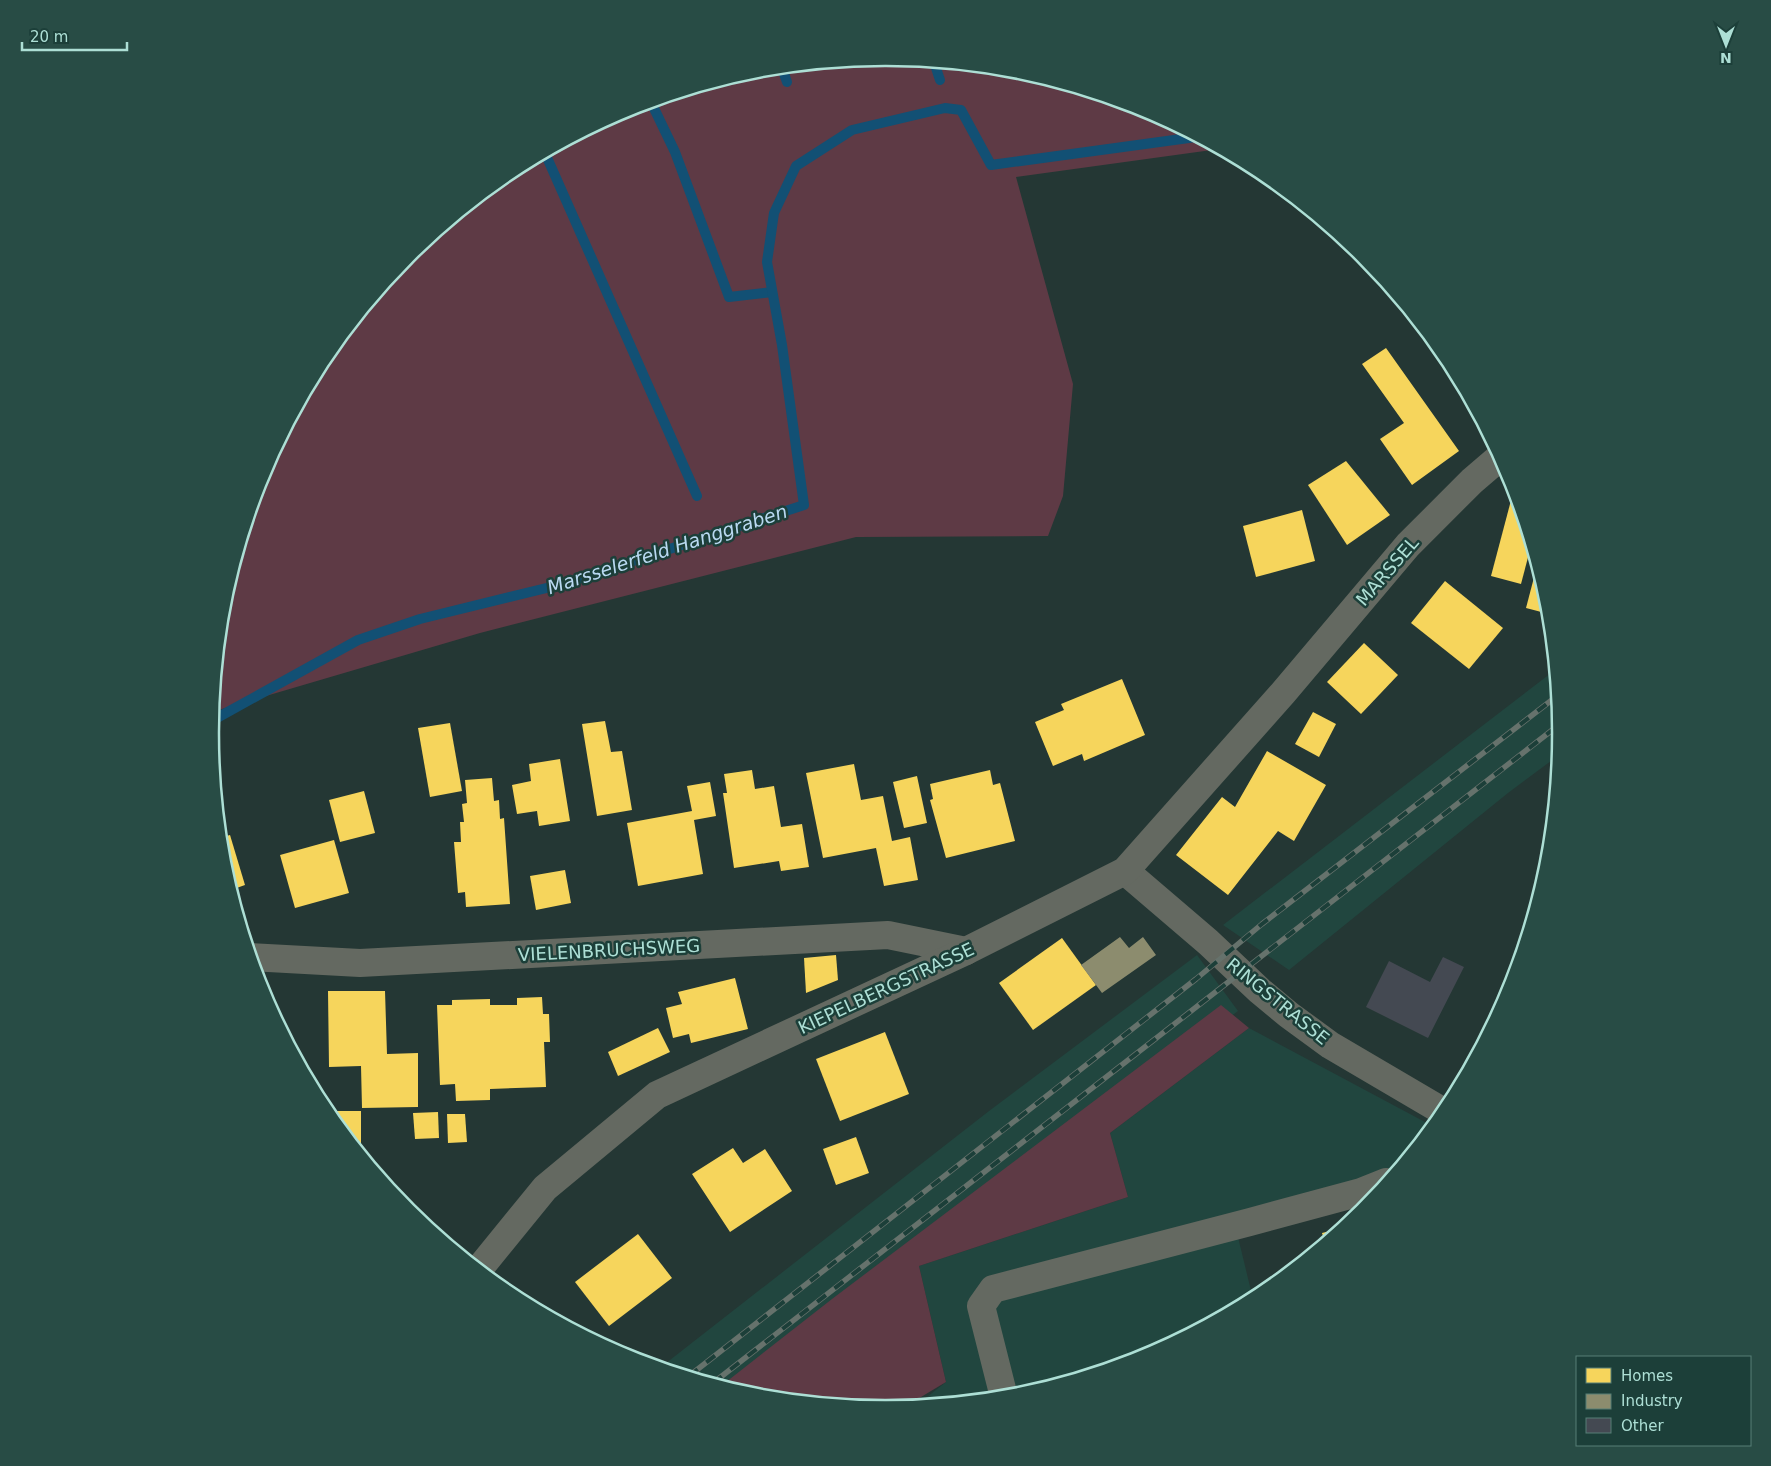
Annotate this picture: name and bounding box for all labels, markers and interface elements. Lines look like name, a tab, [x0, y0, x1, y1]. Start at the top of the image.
scale bar	[22, 20, 128, 52]
north arrow	[1701, 20, 1751, 70]
text: 20 m	[30, 28, 68, 46]
text: N	[1720, 50, 1732, 66]
water label: Marsselerfeld Hanggraben	[544, 500, 790, 598]
street label: MARSSEL	[1351, 532, 1423, 610]
street label: VIELENBRUCHSWEG	[517, 935, 701, 965]
street label: KIEPELBERGSTRASSE	[795, 938, 977, 1038]
street label: RINGSTRASSE	[1222, 953, 1334, 1049]
legend	[1576, 1356, 1751, 1446]
text: Homes	[1621, 1367, 1673, 1385]
text: Industry	[1621, 1392, 1683, 1410]
text: Other	[1621, 1417, 1664, 1435]

